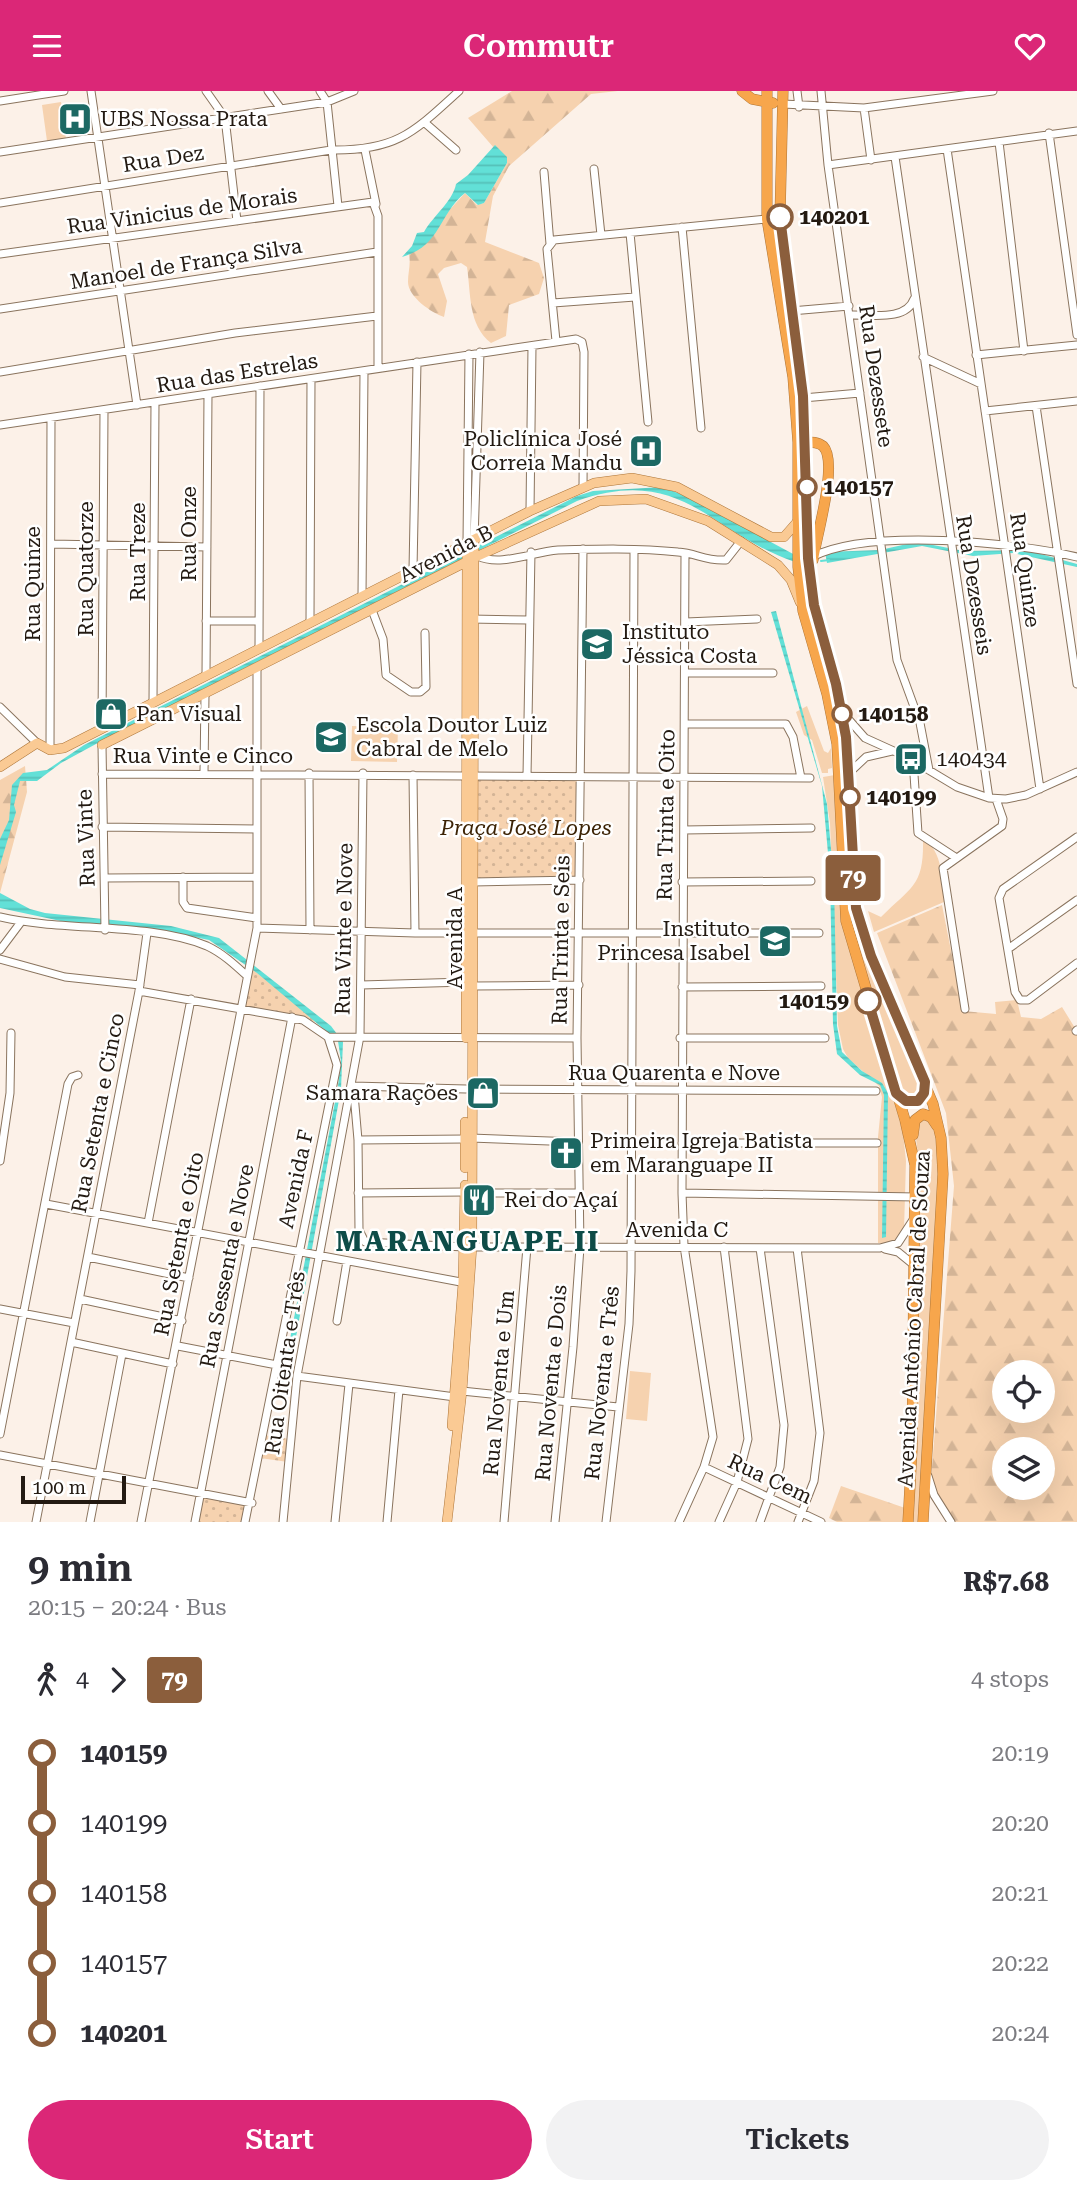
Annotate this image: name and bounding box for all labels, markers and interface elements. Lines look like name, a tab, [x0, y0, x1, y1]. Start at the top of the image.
icon: menu	[28, 27, 66, 65]
text: Commutr	[463, 27, 614, 65]
icon: heart	[1011, 27, 1049, 65]
hospital icon: UBS Nossa Prata	[56, 100, 94, 138]
place label: UBS Nossa Prata	[100, 107, 268, 131]
street label: Rua Dez	[121, 141, 205, 177]
street label: Rua Vinicius de Morais	[65, 183, 299, 239]
marker: 140201	[767, 204, 793, 230]
place label: 140201	[799, 205, 870, 229]
street label: Manoel de França Silva	[68, 234, 304, 294]
street label: Rua Dezessete	[854, 303, 898, 449]
street label: Rua das Estrelas	[155, 348, 319, 398]
place label: Policlínica José Correia Mandu	[463, 427, 622, 475]
hospital icon: Policlínica José Correia Mandu	[627, 432, 665, 470]
place label: 140157	[823, 475, 894, 499]
marker: 140157	[797, 477, 817, 497]
street label: Rua Onze	[177, 486, 201, 582]
street label: Rua Quatorze	[74, 501, 98, 637]
street label: Rua Treze	[126, 502, 150, 602]
street label: Rua Quinze	[1005, 511, 1045, 629]
street label: Rua Dezesseis	[951, 513, 997, 657]
street label: Avenida B	[395, 520, 497, 588]
street label: Rua Quinze	[21, 526, 45, 642]
place label: Instituto Jéssica Costa	[622, 620, 758, 668]
school or university icon: Instituto Jéssica Costa	[578, 625, 616, 663]
shop icon: Pan Visual	[92, 695, 130, 733]
place label: Pan Visual	[136, 702, 242, 726]
place label: 140158	[858, 702, 929, 726]
marker: 140158	[832, 704, 852, 724]
place label: Escola Doutor Luiz Cabral de Melo	[356, 713, 547, 761]
school or university icon: Escola Doutor Luiz Cabral de Melo	[312, 718, 350, 756]
street label: Rua Trinta e Oito	[653, 729, 679, 901]
bus stop icon: 140434	[892, 740, 930, 778]
street label: Rua Vinte e Cinco	[113, 744, 293, 768]
place label: 140434	[936, 747, 1007, 771]
place label: 140199	[866, 785, 937, 809]
marker: 140199	[840, 787, 860, 807]
street label: Rua Vinte	[72, 789, 100, 887]
park label: Praça José Lopes	[439, 816, 612, 840]
street label: Rua Vinte e Nove	[330, 843, 358, 1015]
street label: Rua Trinta e Seis	[548, 855, 574, 1025]
line badge: 79	[822, 855, 884, 901]
text: 79	[840, 864, 866, 892]
street label: Avenida A	[443, 886, 467, 989]
place label: Instituto Princesa Isabel	[597, 917, 750, 965]
school or university icon: Instituto Princesa Isabel	[756, 922, 794, 960]
marker: 140159	[855, 988, 881, 1014]
place label: 140159	[778, 989, 849, 1013]
street label: Rua Setenta e Cinco	[67, 1011, 129, 1215]
street label: Rua Quarenta e Nove	[568, 1061, 780, 1085]
shop icon: Samara Rações	[464, 1074, 502, 1112]
place label: Samara Rações	[306, 1081, 458, 1105]
street label: Avenida F	[274, 1127, 318, 1231]
place label: Primeira Igreja Batista em Maranguape II	[590, 1129, 813, 1177]
church icon: Primeira Igreja Batista em Maranguape II	[547, 1134, 585, 1172]
street label: Avenida Antônio Cabral de Souza	[893, 1149, 935, 1488]
street label: Rua Setenta e Oito	[149, 1150, 209, 1338]
street label: Rua Sessenta e Nove	[195, 1162, 259, 1370]
restaurant icon: Rei do Açaí	[460, 1181, 498, 1219]
place label: Rei do Açaí	[504, 1188, 618, 1212]
street label: Avenida C	[626, 1218, 728, 1242]
district label: MARANGUAPE II	[336, 1225, 600, 1258]
street label: Rua Oitenta e Três	[260, 1270, 310, 1456]
street label: Rua Noventa e Dois	[530, 1284, 572, 1482]
street label: Rua Noventa e Três	[580, 1285, 624, 1481]
street label: Rua Noventa e Um	[479, 1289, 519, 1477]
map controls	[992, 1360, 1055, 1500]
button: locate	[992, 1360, 1055, 1423]
button: layers	[992, 1437, 1055, 1500]
street label: Rua Cem	[724, 1449, 816, 1509]
scale bar	[21, 1473, 126, 1505]
text: 100 m	[32, 1476, 86, 1499]
text: 9 min	[28, 1546, 133, 1590]
text: R$7.68	[963, 1567, 1049, 1597]
text: 20:15 – 20:24 · Bus	[28, 1594, 226, 1621]
icon: walk	[28, 1661, 66, 1699]
icon: forward	[99, 1661, 137, 1699]
text: 4	[76, 1666, 89, 1693]
text: 79	[161, 1666, 188, 1694]
text: 4 stops	[971, 1666, 1049, 1693]
text: 140159	[80, 1738, 167, 1768]
text: 20:19	[992, 1740, 1049, 1767]
text: 140199	[80, 1808, 167, 1838]
text: 20:20	[992, 1810, 1049, 1837]
text: 140158	[80, 1878, 167, 1908]
text: 20:21	[992, 1880, 1049, 1907]
text: 140157	[80, 1948, 167, 1978]
text: 20:22	[992, 1950, 1049, 1977]
text: 140201	[80, 2018, 167, 2048]
text: 20:24	[992, 2020, 1049, 2047]
button: Start	[28, 2100, 532, 2180]
button: Tickets	[546, 2100, 1049, 2180]

